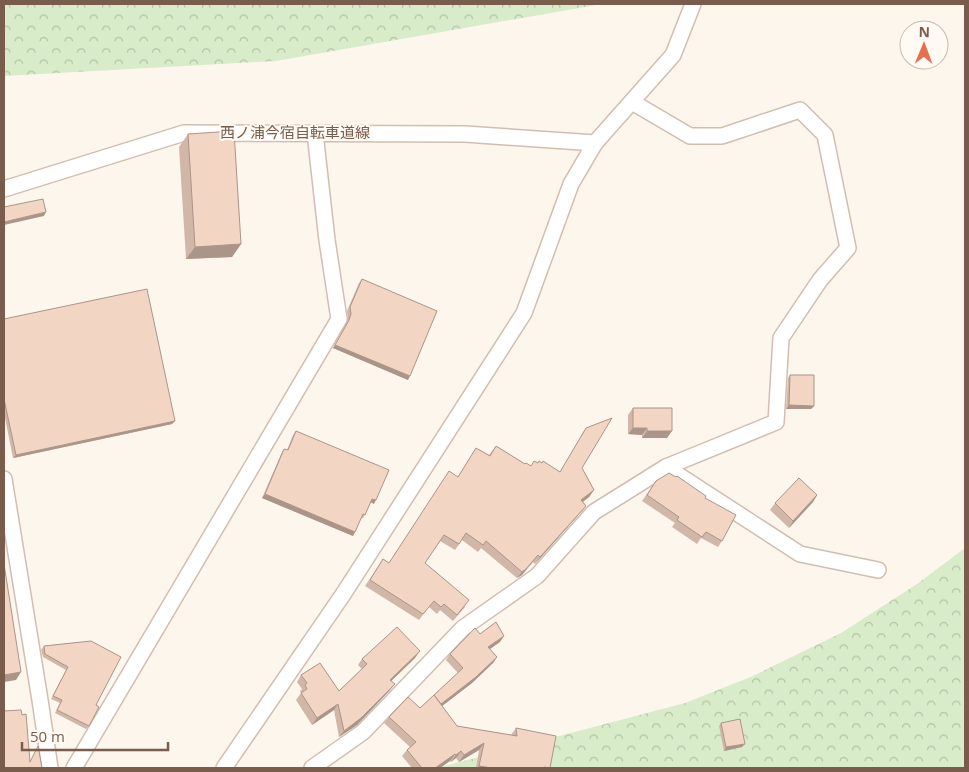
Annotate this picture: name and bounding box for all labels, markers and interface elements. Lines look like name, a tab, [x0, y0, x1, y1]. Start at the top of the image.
north arrow	[899, 20, 949, 70]
text: N	[918, 22, 930, 41]
street label: 西ノ浦今宿自転車道線	[220, 122, 370, 142]
scale bar	[22, 720, 169, 752]
text: 50 m	[30, 726, 65, 746]

